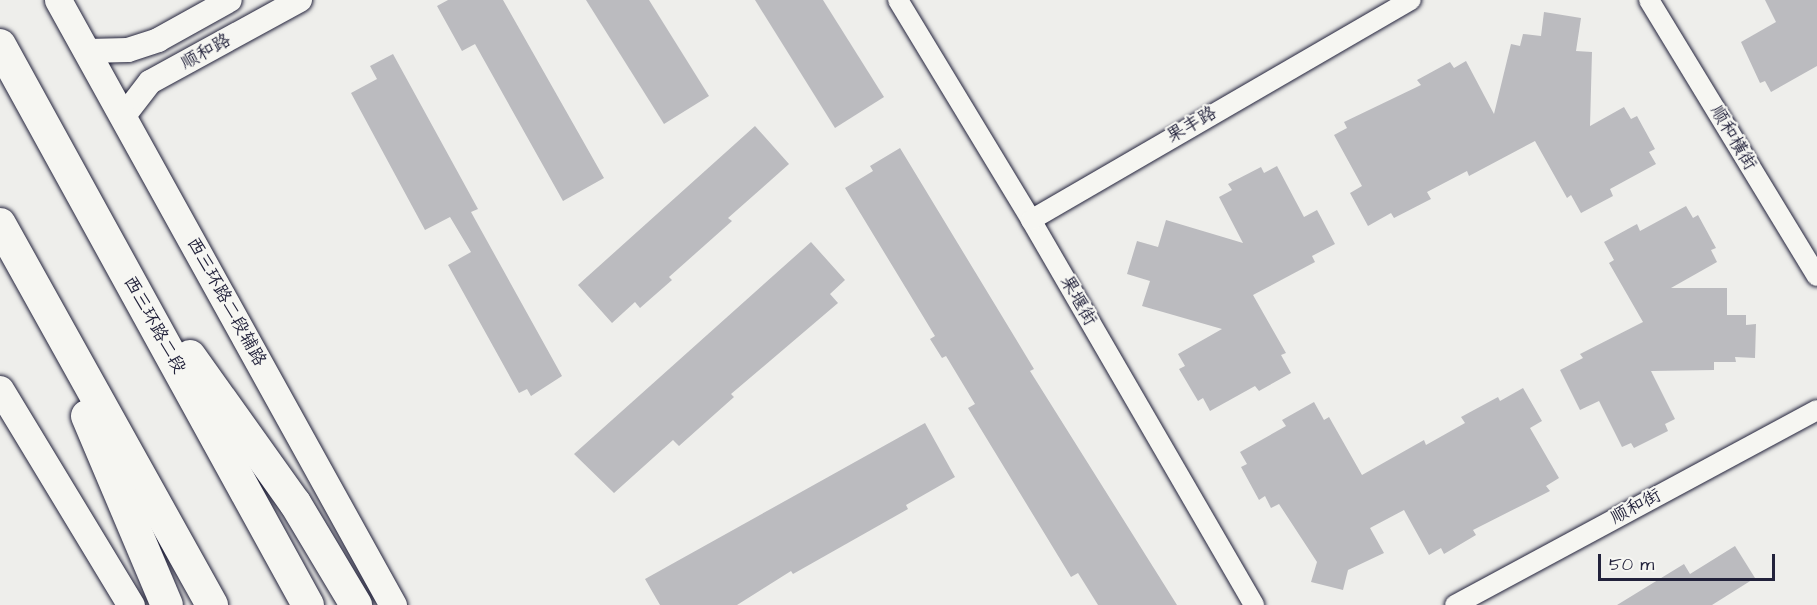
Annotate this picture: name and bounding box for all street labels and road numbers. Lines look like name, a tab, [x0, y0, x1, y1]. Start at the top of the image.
street label: 顺和路	[177, 29, 235, 75]
street label: 果丰路	[1163, 102, 1221, 148]
street label: 顺和横街	[1705, 102, 1761, 174]
street label: 西三环路二段辅路	[182, 234, 270, 370]
street label: 果堰街	[1055, 272, 1101, 330]
street label: 西三环路二段	[118, 273, 190, 377]
street label: 顺和街	[1607, 485, 1665, 529]

